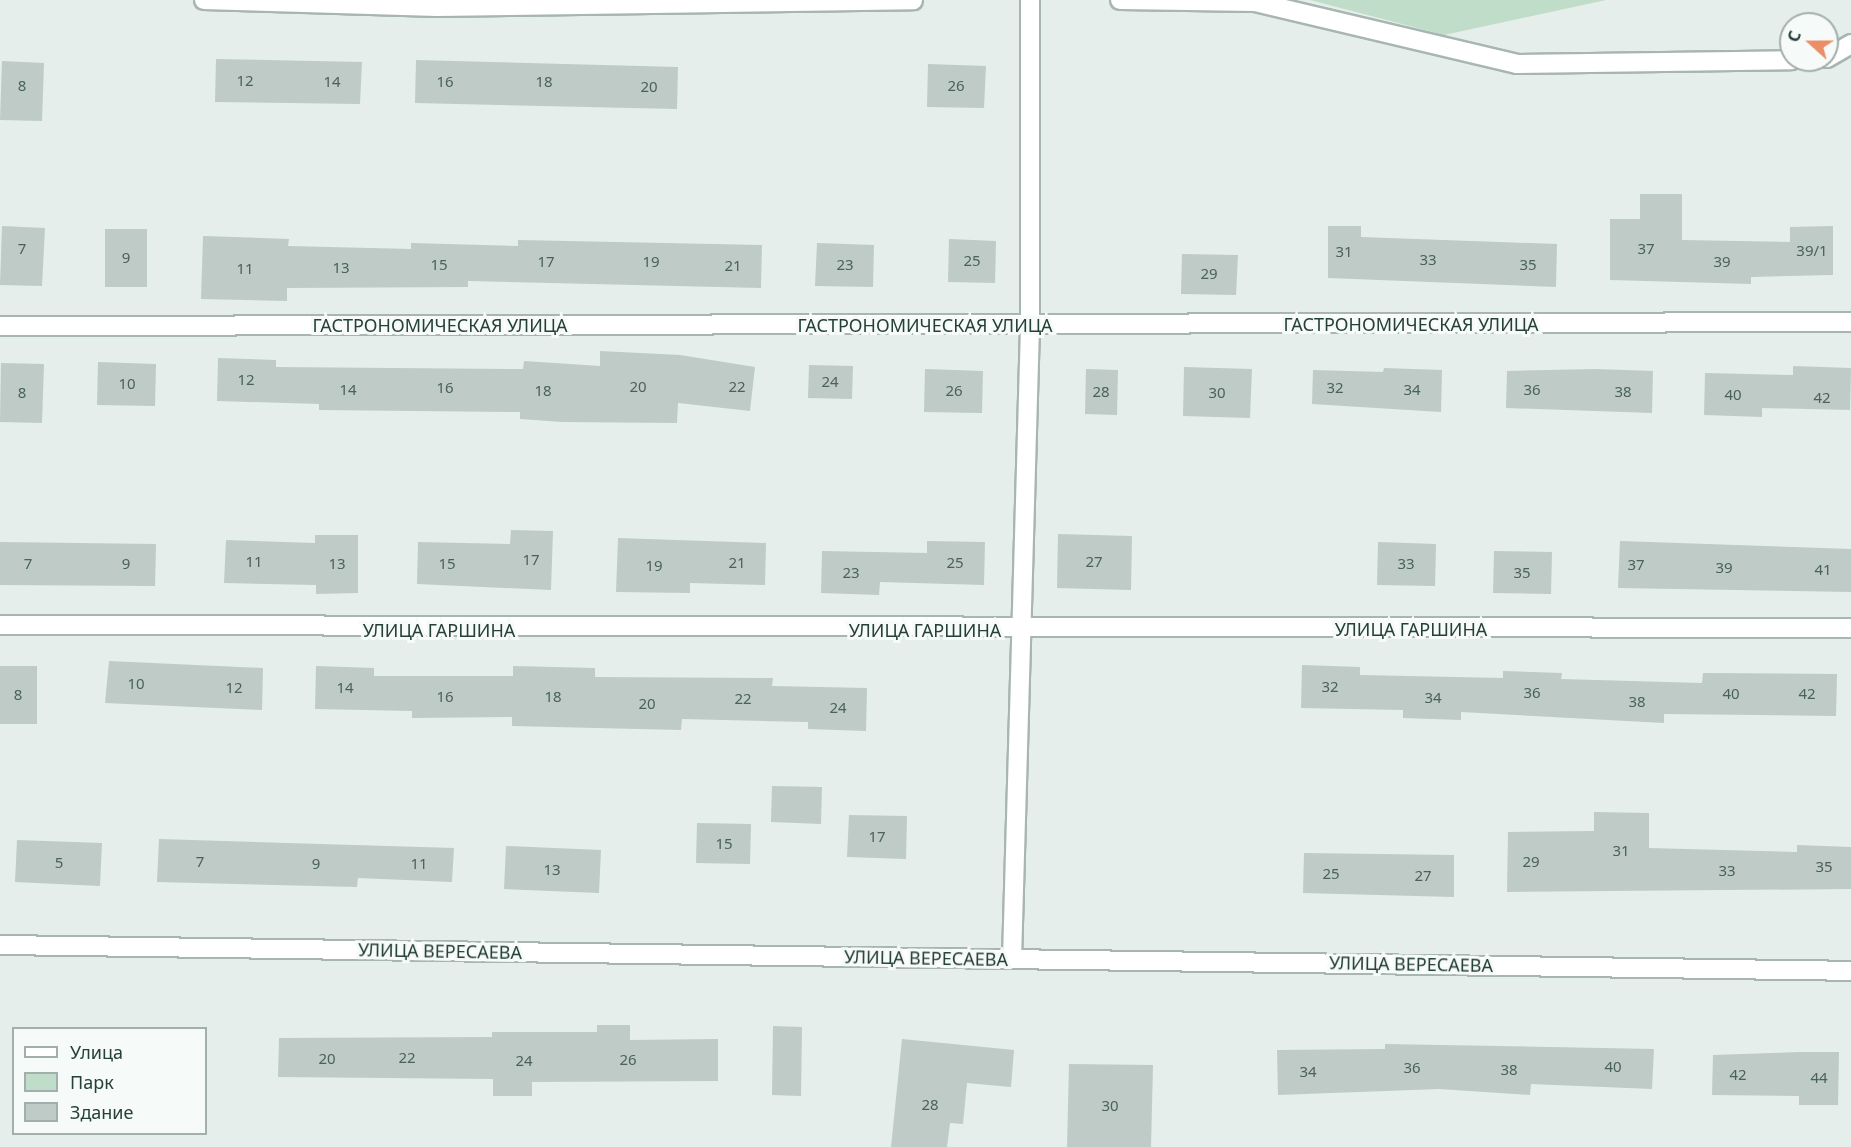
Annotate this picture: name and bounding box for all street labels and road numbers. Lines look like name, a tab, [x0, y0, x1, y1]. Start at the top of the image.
street label: ГАСТРОНОМИЧЕСКАЯ УЛИЦА	[1283, 313, 1539, 335]
street label: ГАСТРОНОМИЧЕСКАЯ УЛИЦА	[312, 314, 568, 336]
street label: ГАСТРОНОМИЧЕСКАЯ УЛИЦА	[797, 314, 1053, 336]
street label: УЛИЦА ГАРШИНА	[1335, 618, 1487, 640]
street label: УЛИЦА ГАРШИНА	[363, 619, 515, 641]
street label: УЛИЦА ГАРШИНА	[849, 619, 1001, 641]
street label: УЛИЦА ВЕРЕСАЕВА	[358, 939, 522, 963]
street label: УЛИЦА ВЕРЕСАЕВА	[844, 946, 1008, 970]
street label: УЛИЦА ВЕРЕСАЕВА	[1329, 952, 1493, 976]

